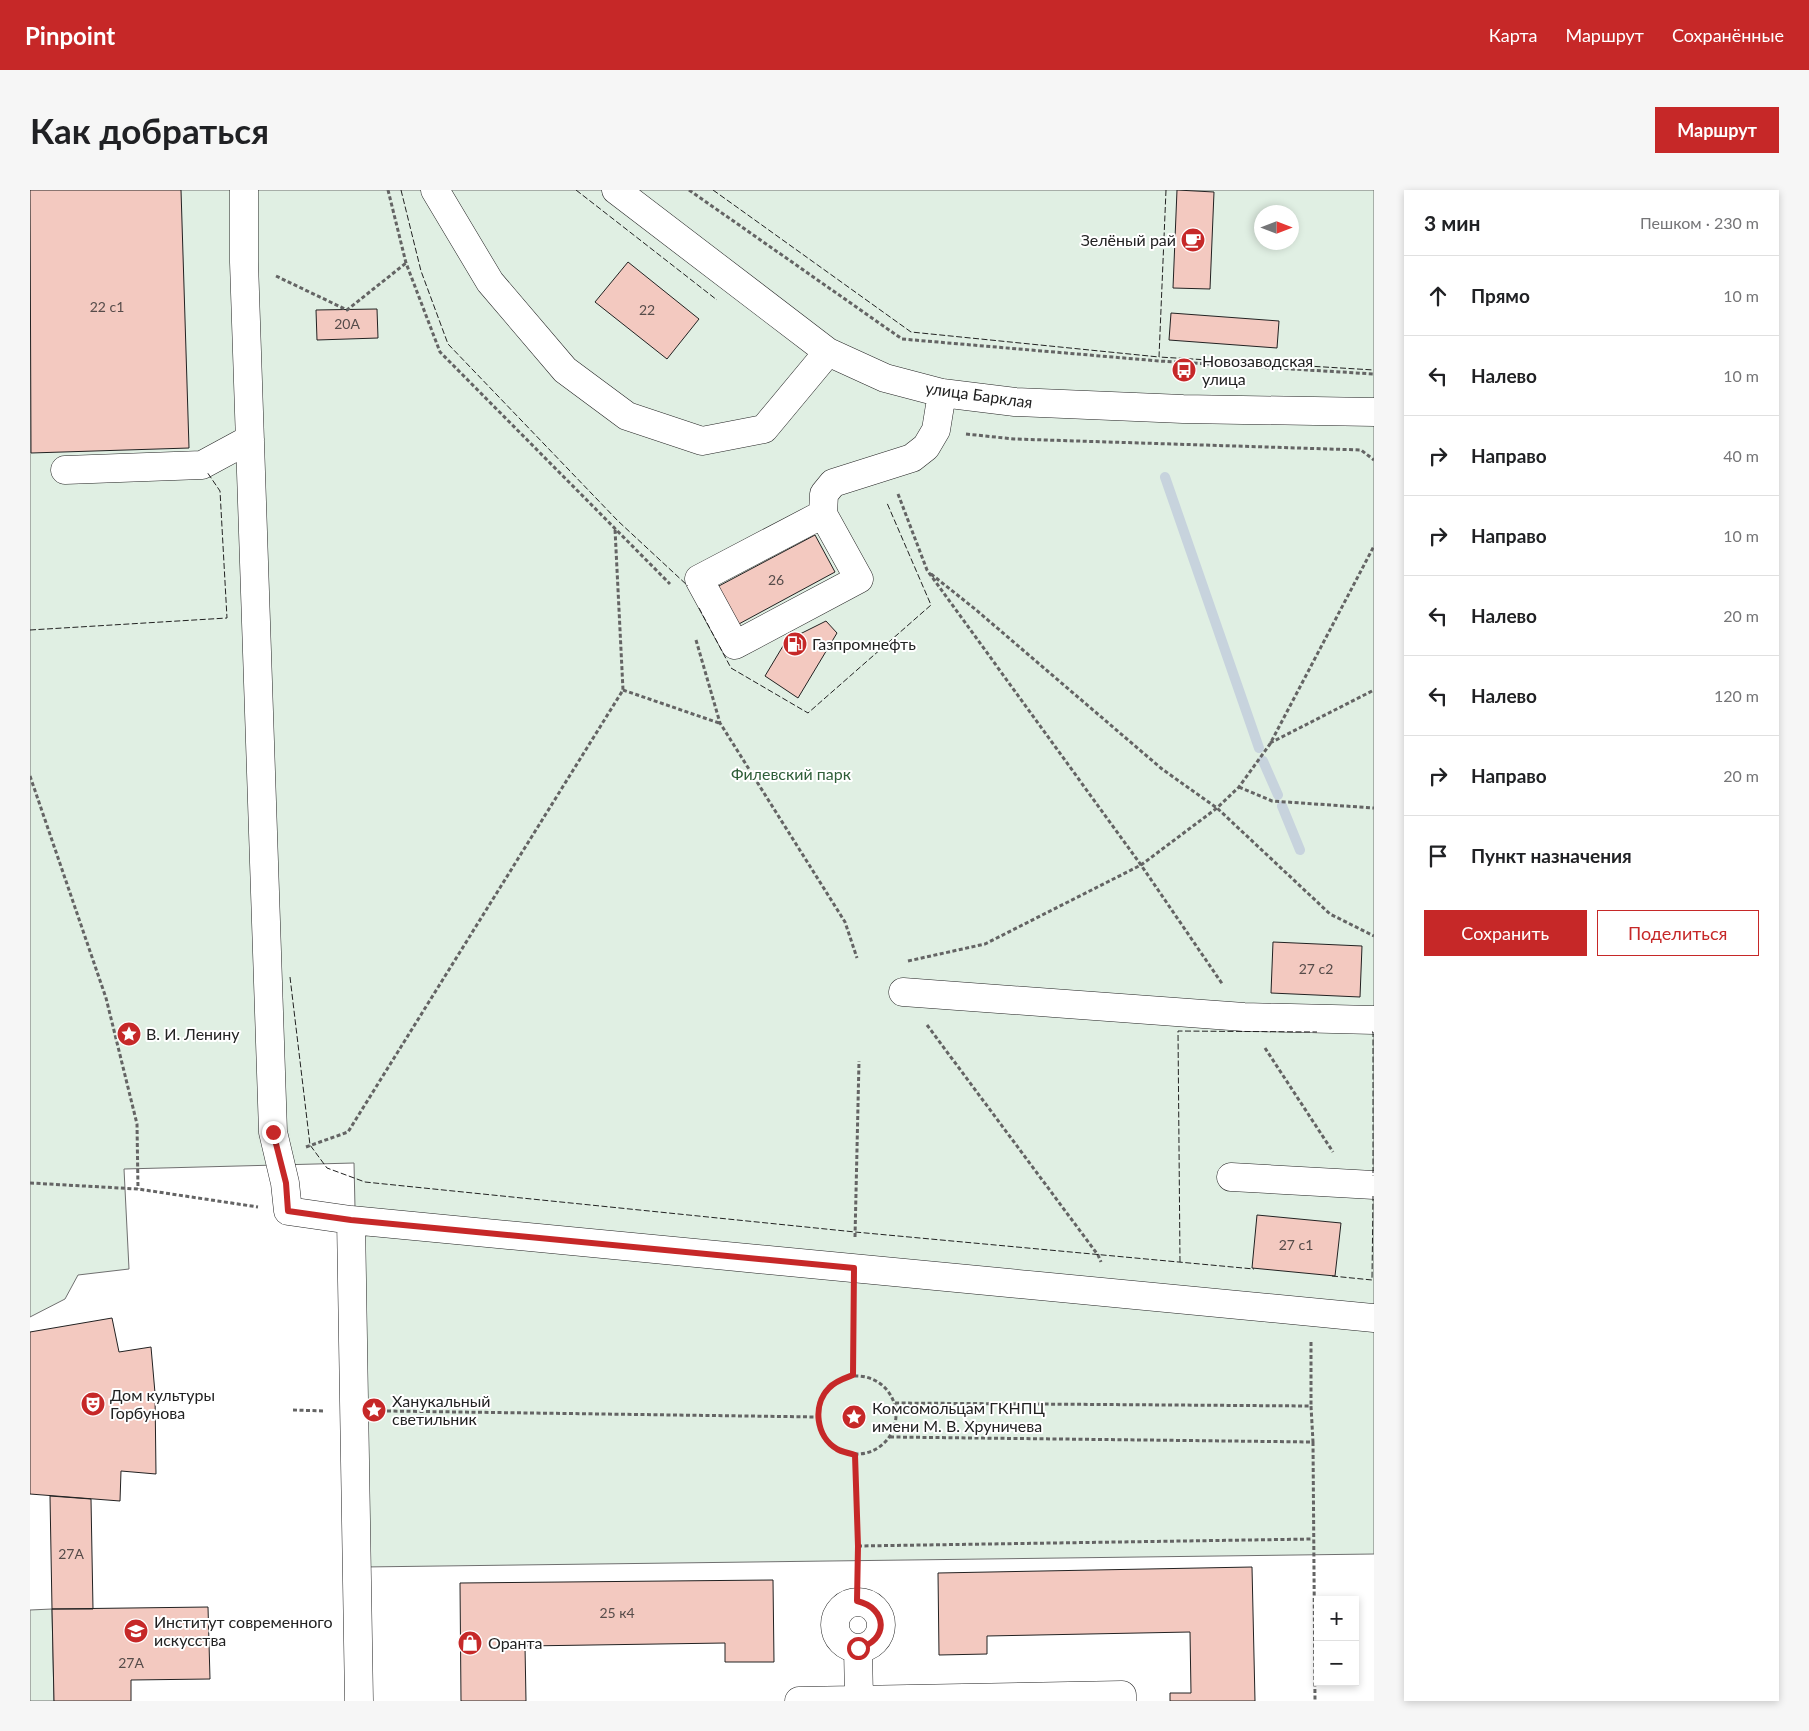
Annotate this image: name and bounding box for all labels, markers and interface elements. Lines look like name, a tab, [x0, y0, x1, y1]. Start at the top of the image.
text: Pinpoint	[25, 21, 115, 50]
text: Карта	[1489, 24, 1537, 46]
text: Маршрут	[1565, 24, 1644, 46]
text: Сохранённые	[1672, 24, 1784, 46]
button: Маршрут	[1655, 107, 1779, 153]
text: Как добраться	[30, 109, 269, 151]
north arrow	[1254, 205, 1299, 250]
text: 3 мин	[1424, 210, 1481, 235]
text: Пешком · 230 m	[1640, 213, 1759, 232]
cafe icon: Зелёный рай	[1180, 227, 1206, 253]
place label: Зелёный рай	[1081, 230, 1176, 249]
icon: ahead	[1424, 282, 1452, 310]
text: Прямо	[1471, 284, 1530, 307]
text: 10 m	[1723, 286, 1759, 305]
house number: 22 с1	[90, 298, 124, 315]
house number: 22	[639, 301, 655, 318]
house number: 20А	[334, 315, 360, 332]
place label: Новозаводская улица	[1202, 351, 1313, 388]
bus stop icon: Новозаводская улица	[1171, 357, 1197, 383]
icon: left	[1424, 362, 1452, 390]
text: Налево	[1471, 364, 1537, 387]
text: 10 m	[1723, 366, 1759, 385]
street label: улица Барклая	[924, 378, 1034, 411]
icon: right	[1424, 442, 1452, 470]
text: Направо	[1471, 444, 1547, 467]
text: 40 m	[1723, 446, 1759, 465]
icon: right	[1424, 522, 1452, 550]
text: Направо	[1471, 524, 1547, 547]
text: 10 m	[1723, 526, 1759, 545]
house number: 26	[768, 571, 784, 588]
icon: left	[1424, 602, 1452, 630]
text: Налево	[1471, 604, 1537, 627]
text: 20 m	[1723, 606, 1759, 625]
fuel station icon: Газпромнефть	[782, 631, 808, 657]
place label: Газпромнефть	[812, 634, 916, 653]
icon: left	[1424, 682, 1452, 710]
text: Налево	[1471, 684, 1537, 707]
text: 120 m	[1714, 686, 1759, 705]
icon: right	[1424, 762, 1452, 790]
park label: Филевский парк	[731, 764, 852, 783]
text: Направо	[1471, 764, 1547, 787]
text: 20 m	[1723, 766, 1759, 785]
icon: arrive	[1424, 842, 1452, 870]
text: Пункт назначения	[1471, 844, 1632, 867]
button: Сохранить	[1424, 910, 1587, 956]
button: Поделиться	[1597, 910, 1759, 956]
house number: 27 с2	[1299, 960, 1333, 977]
place icon: В. И. Ленину	[116, 1021, 142, 1047]
place label: В. И. Ленину	[146, 1024, 240, 1043]
route end	[262, 1121, 285, 1144]
house number: 27 с1	[1279, 1236, 1313, 1253]
place label: Дом культуры Горбунова	[110, 1385, 215, 1422]
theatre icon: Дом культуры Горбунова	[80, 1391, 106, 1417]
place label: Ханукальный светильник	[392, 1391, 490, 1428]
place icon: Ханукальный светильник	[361, 1397, 387, 1423]
place label: Комсомольцам ГКНПЦ имени М. В. Хруничева	[872, 1398, 1046, 1435]
place icon: Комсомольцам ГКНПЦ имени М. В. Хруничева	[841, 1404, 867, 1430]
house number: 27А	[58, 1545, 84, 1562]
map controls	[1314, 1596, 1359, 1686]
button: +	[1314, 1596, 1359, 1641]
house number: 25 к4	[599, 1604, 635, 1621]
place label: Институт современного искусства	[154, 1612, 333, 1649]
school or university icon: Институт современного искусства	[123, 1618, 149, 1644]
shop icon: Оранта	[457, 1630, 483, 1656]
place label: Оранта	[488, 1633, 543, 1652]
route start	[847, 1637, 870, 1660]
button: −	[1314, 1641, 1359, 1686]
house number: 27А	[118, 1654, 144, 1671]

